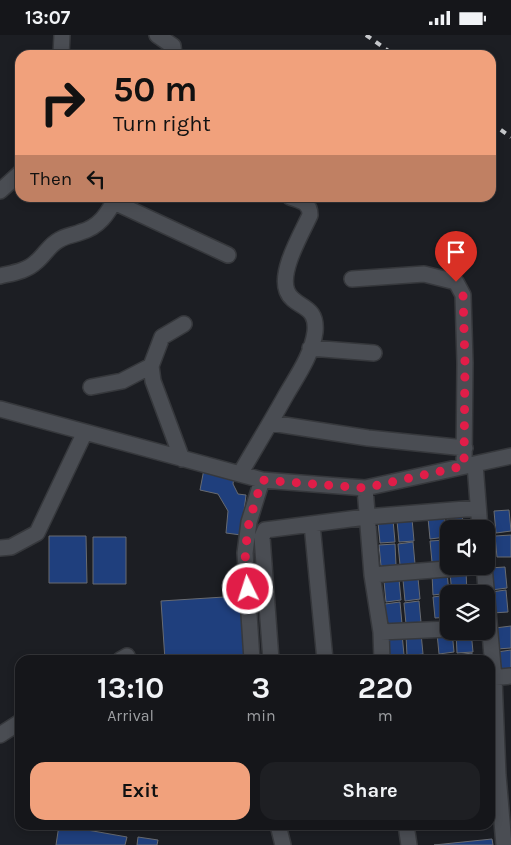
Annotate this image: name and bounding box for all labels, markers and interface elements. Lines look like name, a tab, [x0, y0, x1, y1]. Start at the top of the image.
text: 13:07	[25, 7, 70, 29]
text: 50 m	[113, 69, 198, 110]
icon: right	[30, 70, 95, 135]
text: Turn right	[113, 111, 211, 137]
icon: left	[82, 165, 110, 193]
text: Then	[30, 168, 72, 190]
pin	[435, 231, 477, 282]
icon: arrive	[442, 238, 470, 266]
map controls	[440, 520, 495, 640]
button: sound	[440, 520, 495, 575]
position arrow	[221, 562, 273, 614]
button: layers	[440, 585, 495, 640]
text: 13:10	[97, 670, 164, 706]
text: 3	[252, 670, 270, 706]
text: 220	[358, 670, 413, 706]
text: Arrival	[107, 706, 154, 725]
text: min	[246, 706, 276, 725]
text: m	[378, 706, 393, 725]
button: Exit	[30, 762, 250, 820]
button: Share	[260, 762, 480, 820]

